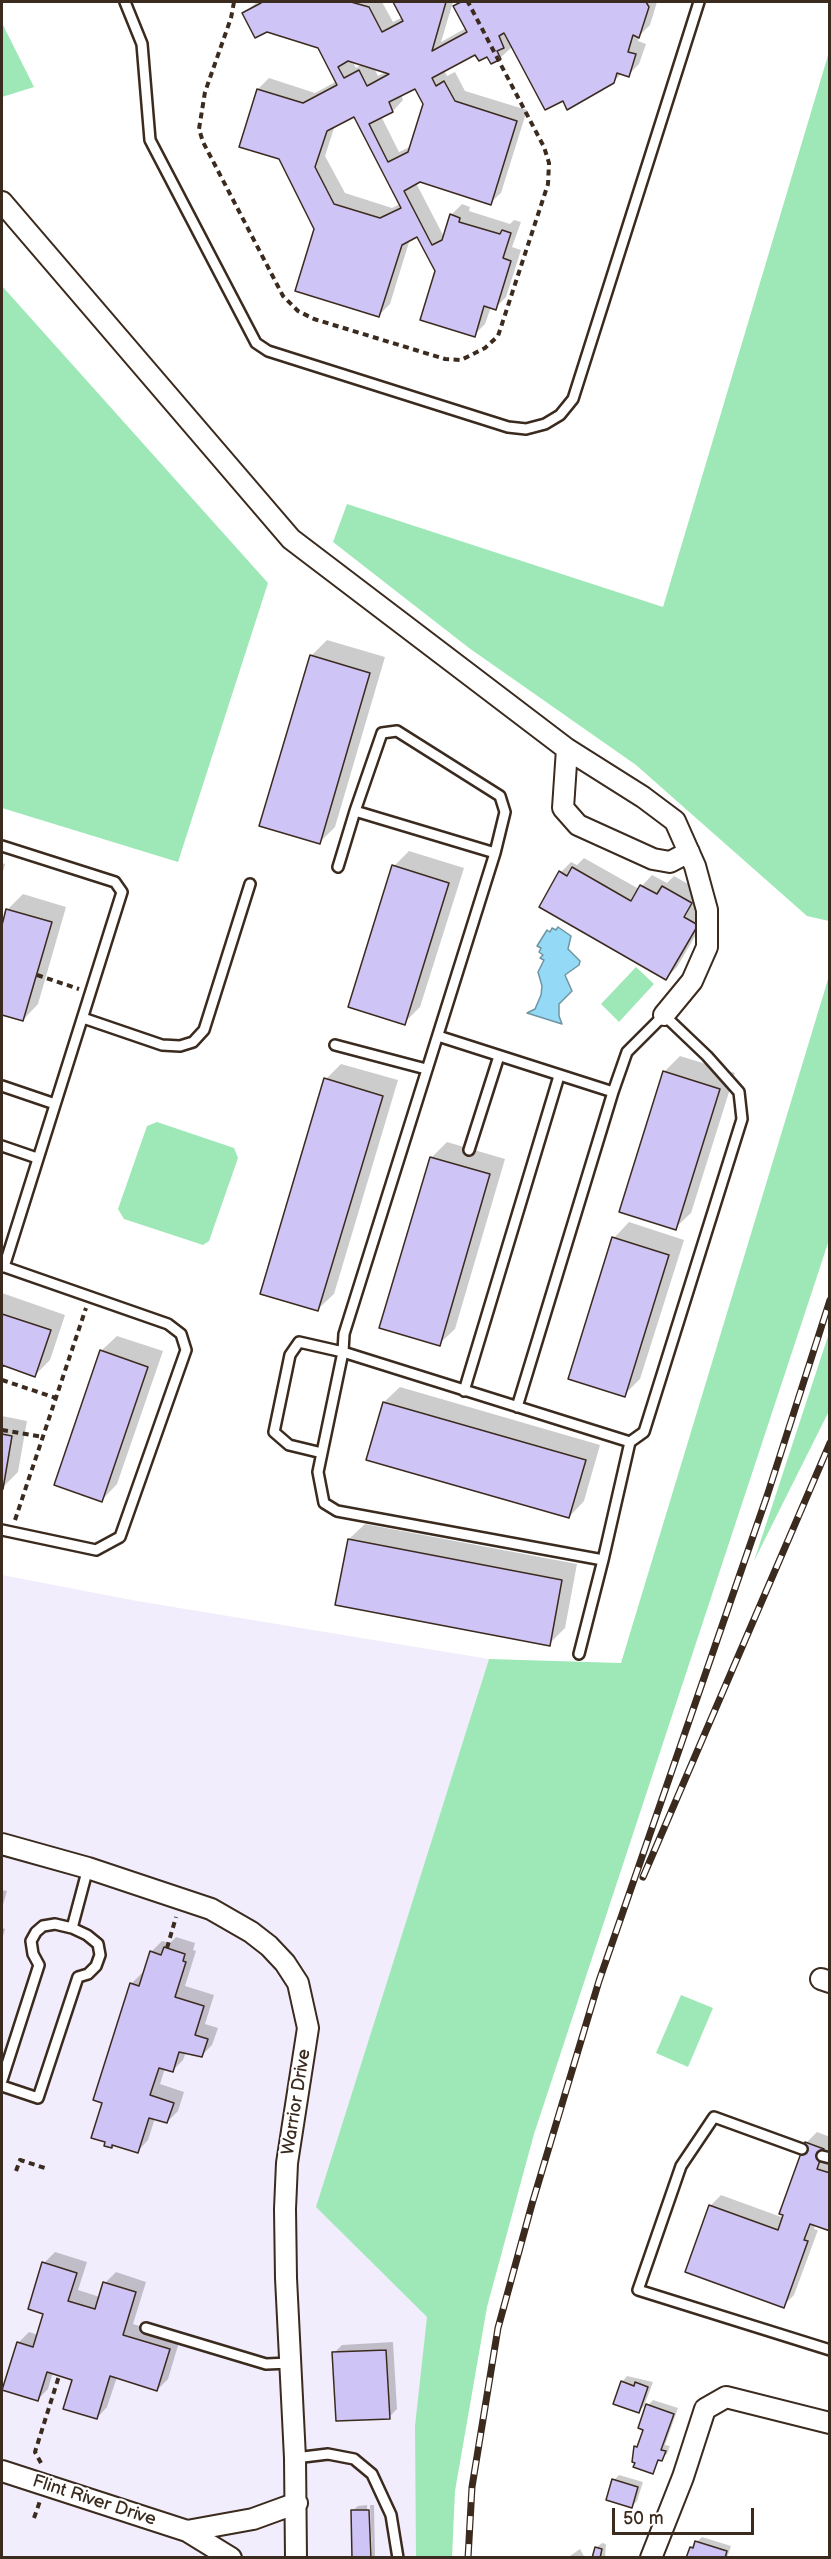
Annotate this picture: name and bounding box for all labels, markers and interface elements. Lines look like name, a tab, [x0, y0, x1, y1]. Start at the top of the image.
street label: Warrior Drive	[278, 2048, 316, 2156]
street label: Flint River Drive	[29, 2471, 159, 2531]
scale bar	[615, 2496, 758, 2534]
text: 50 m	[623, 2508, 664, 2529]

